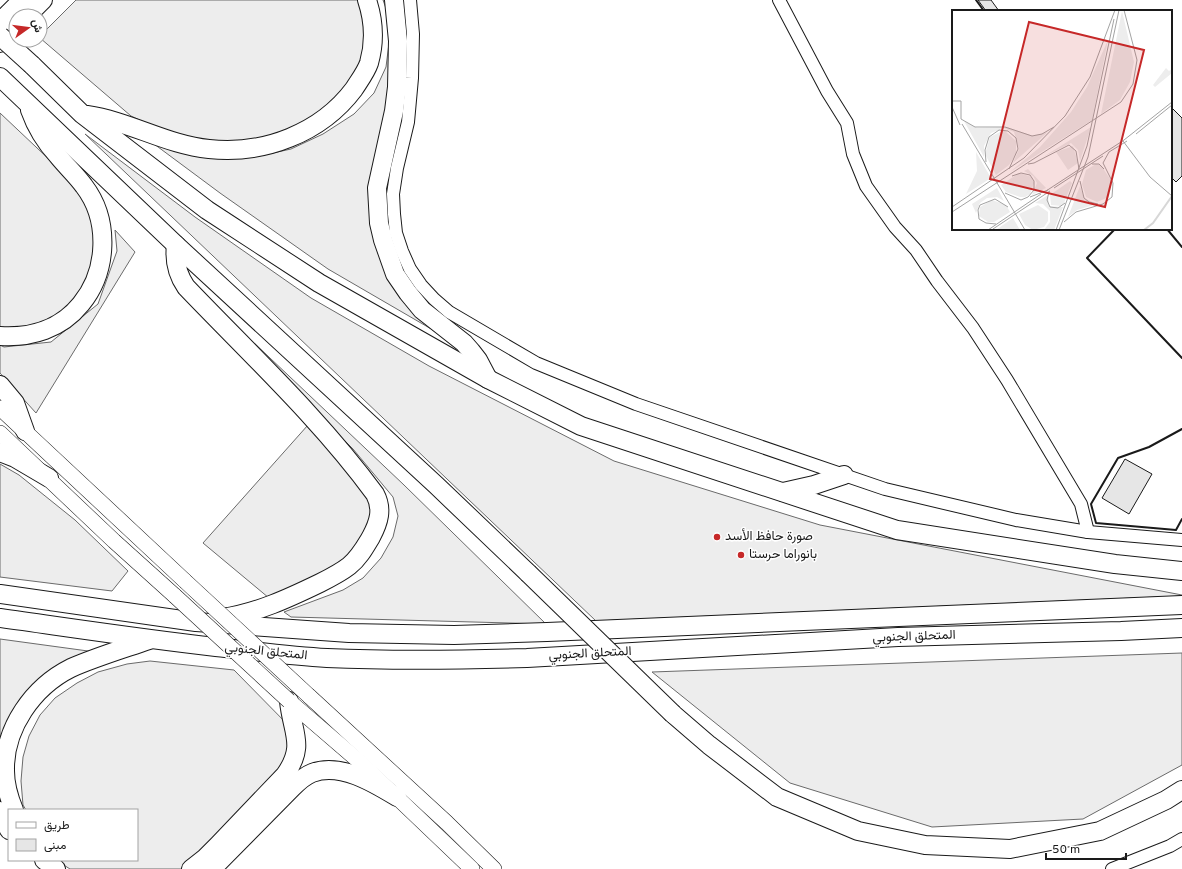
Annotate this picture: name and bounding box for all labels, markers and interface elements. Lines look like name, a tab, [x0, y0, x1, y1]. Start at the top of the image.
north arrow	[8, 8, 48, 48]
inset map	[952, 10, 1172, 230]
text: ش	[28, 18, 45, 34]
place label: صورة حافظ الأسد	[725, 528, 813, 545]
marker: صورة حافظ الأسد	[712, 532, 722, 542]
place label: بانوراما حرستا	[749, 547, 817, 563]
marker: بانوراما حرستا	[736, 550, 746, 560]
street label: المتحلق الجنوبي	[872, 628, 956, 647]
street label: المتحلق الجنوبي	[224, 640, 308, 665]
street label: المتحلق الجنوبي	[548, 644, 632, 665]
legend	[8, 809, 138, 861]
text: طريق	[44, 818, 70, 834]
scale bar	[1046, 835, 1126, 861]
text: مبنى	[44, 838, 66, 854]
text: 50 m	[1052, 842, 1080, 858]

